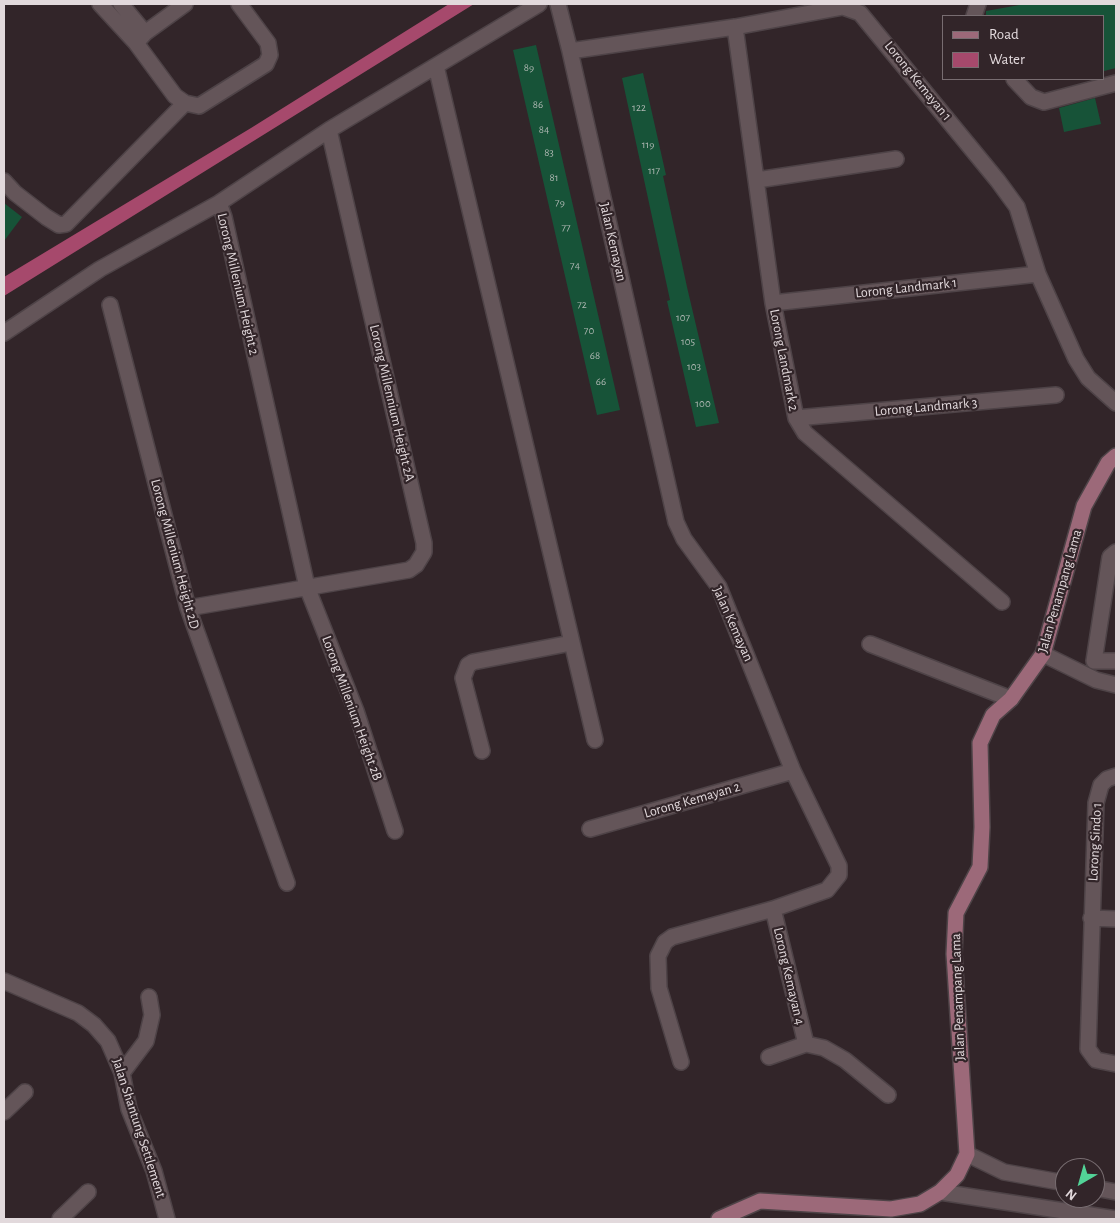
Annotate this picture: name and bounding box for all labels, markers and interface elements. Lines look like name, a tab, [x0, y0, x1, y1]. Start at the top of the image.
legend	[942, 15, 1105, 80]
text: Road	[989, 27, 1019, 42]
street label: Lorong Kemayan 1	[881, 38, 955, 124]
text: Water	[989, 52, 1025, 67]
house number: 89	[524, 61, 534, 75]
house number: 86	[533, 98, 543, 112]
house number: 122	[632, 101, 646, 115]
house number: 84	[539, 123, 549, 137]
house number: 119	[642, 138, 654, 152]
house number: 83	[544, 146, 554, 160]
house number: 117	[648, 164, 660, 178]
house number: 81	[550, 171, 558, 185]
house number: 79	[555, 196, 565, 210]
street label: Jalan Kemayan	[596, 201, 630, 283]
street label: Lorong Millenium Height 2	[213, 211, 263, 357]
house number: 77	[561, 221, 571, 235]
house number: 74	[570, 259, 580, 273]
street label: Lorong Landmark 1	[854, 274, 958, 302]
house number: 72	[577, 298, 587, 312]
street label: Lorong Landmark 2	[766, 307, 802, 413]
house number: 107	[676, 311, 690, 325]
street label: Lorong Millennium Height 2A	[366, 323, 418, 483]
house number: 70	[584, 324, 594, 338]
house number: 105	[681, 335, 695, 349]
house number: 68	[590, 349, 600, 363]
house number: 103	[687, 360, 701, 374]
house number: 66	[596, 375, 606, 389]
street label: Lorong Landmark 3	[874, 394, 978, 420]
house number: 100	[695, 397, 711, 411]
street label: Lorong Millenium Height 2D	[147, 477, 203, 631]
street label: Jalan Penampang Lama	[1034, 527, 1086, 655]
street label: Jalan Kemayan	[709, 584, 757, 664]
street label: Lorong Millenium Height 2B	[318, 633, 386, 783]
street label: Lorong Kemayan 2	[642, 778, 742, 822]
street label: Lorong Sindo 1	[1085, 802, 1105, 882]
street label: Lorong Kemayan 4	[770, 926, 808, 1026]
street label: Jalan Penampang Lama	[947, 933, 969, 1061]
street label: Jalan Shantung Settlement	[108, 1056, 170, 1200]
north arrow	[1055, 1158, 1105, 1208]
text: N	[1063, 1186, 1080, 1203]

